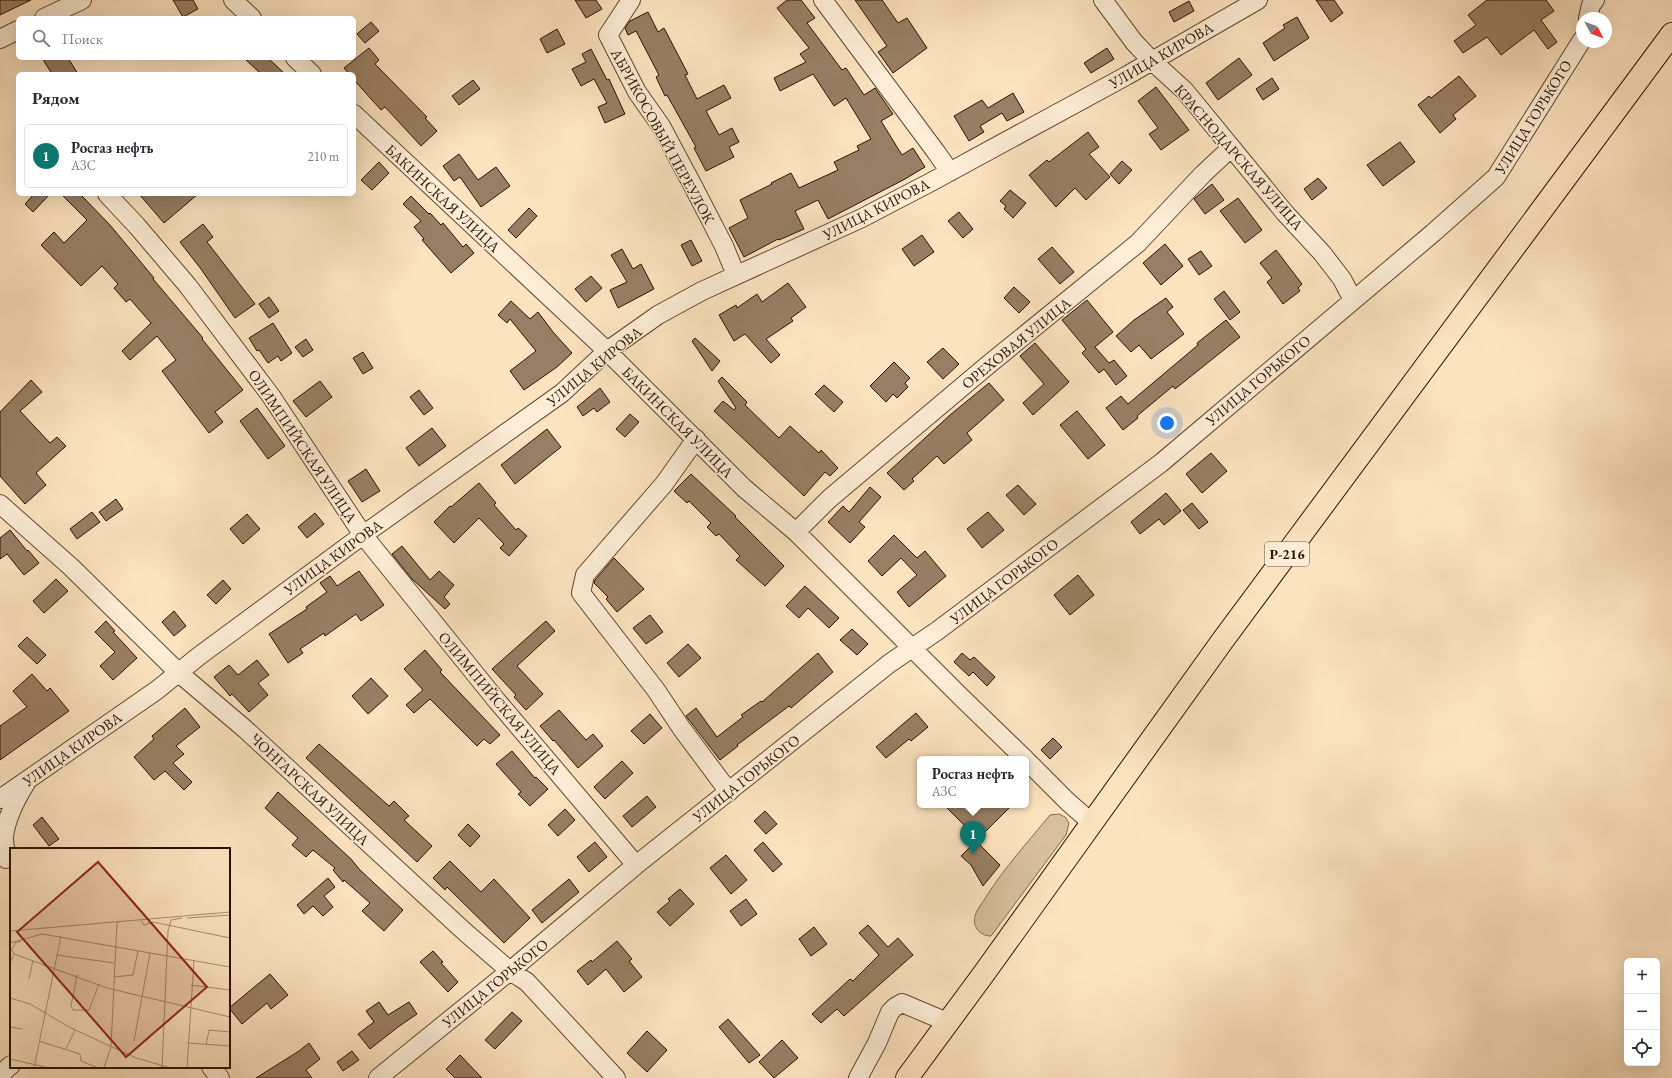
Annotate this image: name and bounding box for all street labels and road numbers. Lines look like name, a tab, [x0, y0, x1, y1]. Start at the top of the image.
street label: УЛИЦА КИРОВА	[1105, 17, 1217, 93]
street label: АБРИКОСОВЫЙ ПЕРЕУЛОК	[606, 44, 719, 227]
street label: УЛИЦА ГОРЬКОГО	[1490, 56, 1576, 179]
street label: КРАСНОДАРСКАЯ УЛИЦА	[1170, 80, 1308, 234]
street label: БАКИНСКАЯ УЛИЦА	[382, 140, 505, 257]
street label: УЛИЦА КИРОВА	[819, 174, 933, 245]
street label: ОРЕХОВАЯ УЛИЦА	[957, 293, 1075, 393]
street label: УЛИЦА КИРОВА	[542, 321, 646, 411]
street label: УЛИЦА ГОРЬКОГО	[1201, 331, 1314, 430]
street label: БАКИНСКАЯ УЛИЦА	[618, 362, 738, 482]
street label: ОЛИМПИЙСКАЯ УЛИЦА	[244, 366, 362, 527]
street label: УЛИЦА КИРОВА	[279, 515, 386, 600]
street label: УЛИЦА ГОРЬКОГО	[945, 534, 1062, 629]
road number: Р-216	[1265, 542, 1309, 566]
street label: ОЛИМПИЙСКАЯ УЛИЦА	[435, 628, 566, 779]
street label: УЛИЦА КИРОВА	[18, 707, 126, 791]
street label: ЧОНГАРСКАЯ УЛИЦА	[246, 729, 374, 850]
street label: УЛИЦА ГОРЬКОГО	[688, 730, 804, 827]
street label: УЛИЦА ГОРЬКОГО	[437, 934, 552, 1032]

